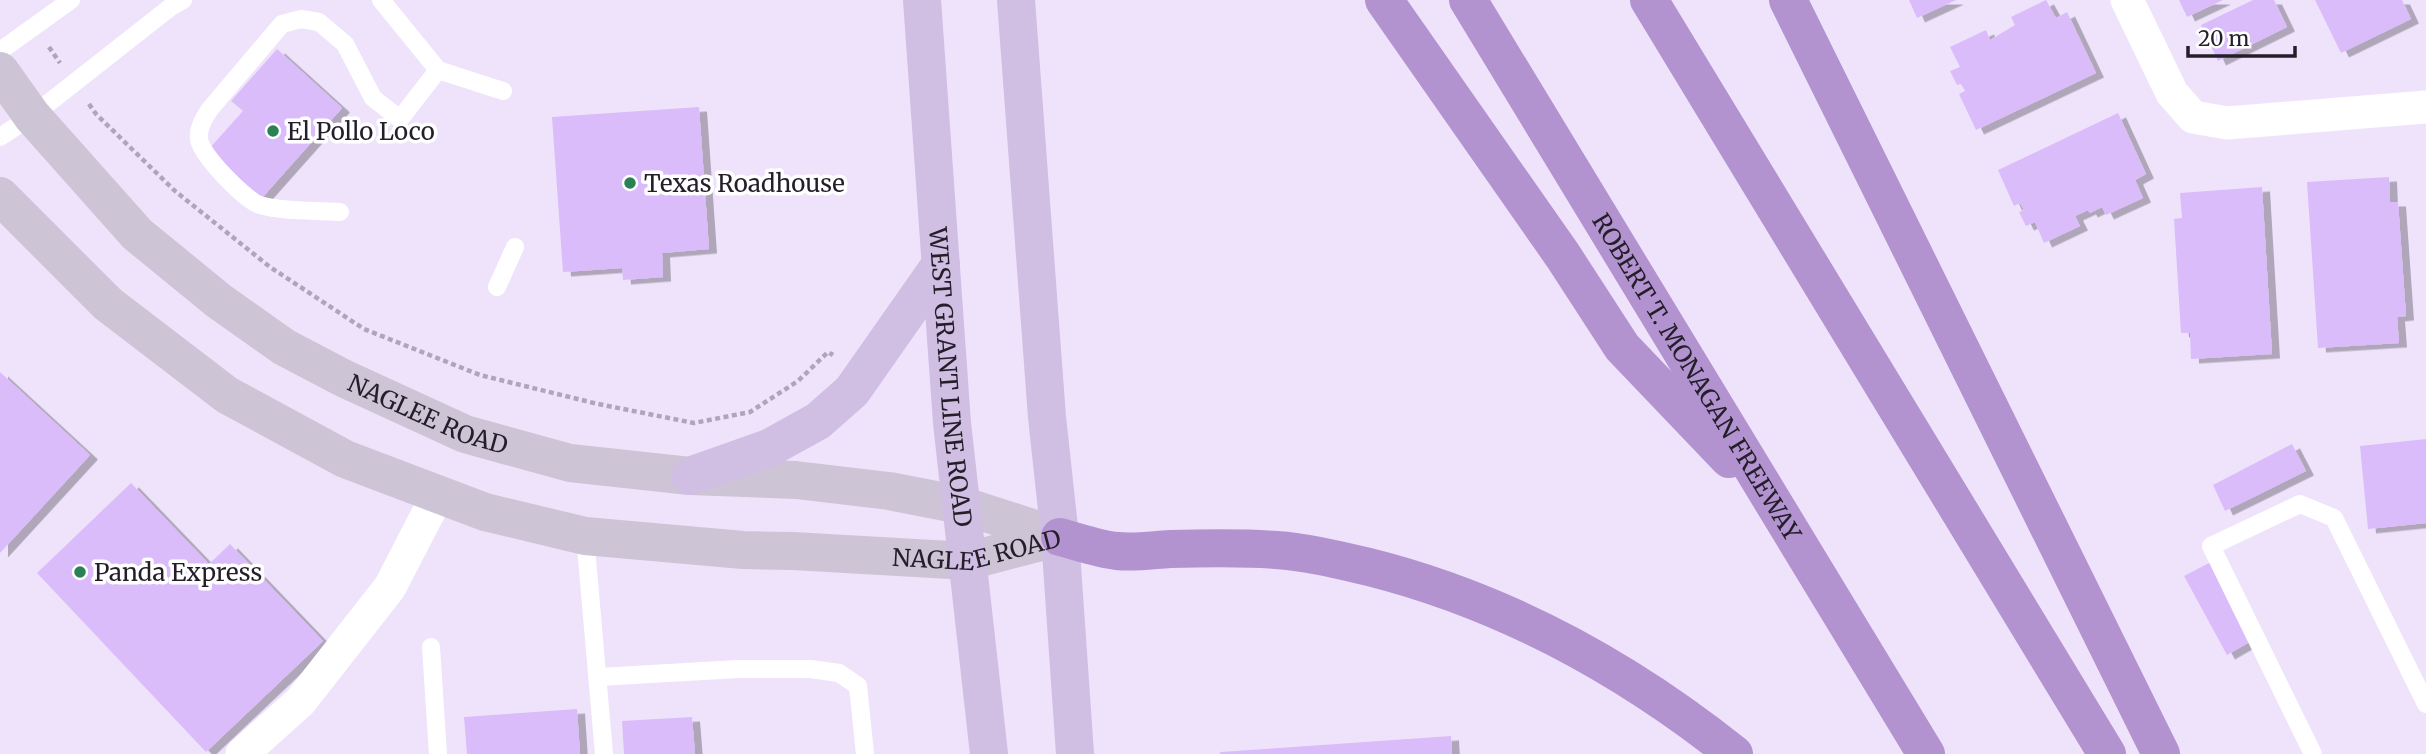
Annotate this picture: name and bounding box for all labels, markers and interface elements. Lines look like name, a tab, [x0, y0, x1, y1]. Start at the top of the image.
scale bar	[2188, 14, 2295, 58]
text: 20 m	[2198, 25, 2250, 52]
place label: El Pollo Loco	[287, 116, 435, 147]
marker: El Pollo Loco	[265, 123, 281, 139]
place label: Texas Roadhouse	[644, 168, 845, 199]
marker: Texas Roadhouse	[622, 175, 638, 191]
street label: ROBERT T. MONAGAN FREEWAY	[1586, 207, 1809, 547]
street label: WEST GRANT LINE ROAD	[923, 225, 979, 528]
street label: NAGLEE ROAD	[343, 367, 511, 461]
street label: NAGLEE ROAD	[892, 522, 1064, 577]
place label: Panda Express	[94, 557, 262, 588]
marker: Panda Express	[72, 564, 88, 580]

